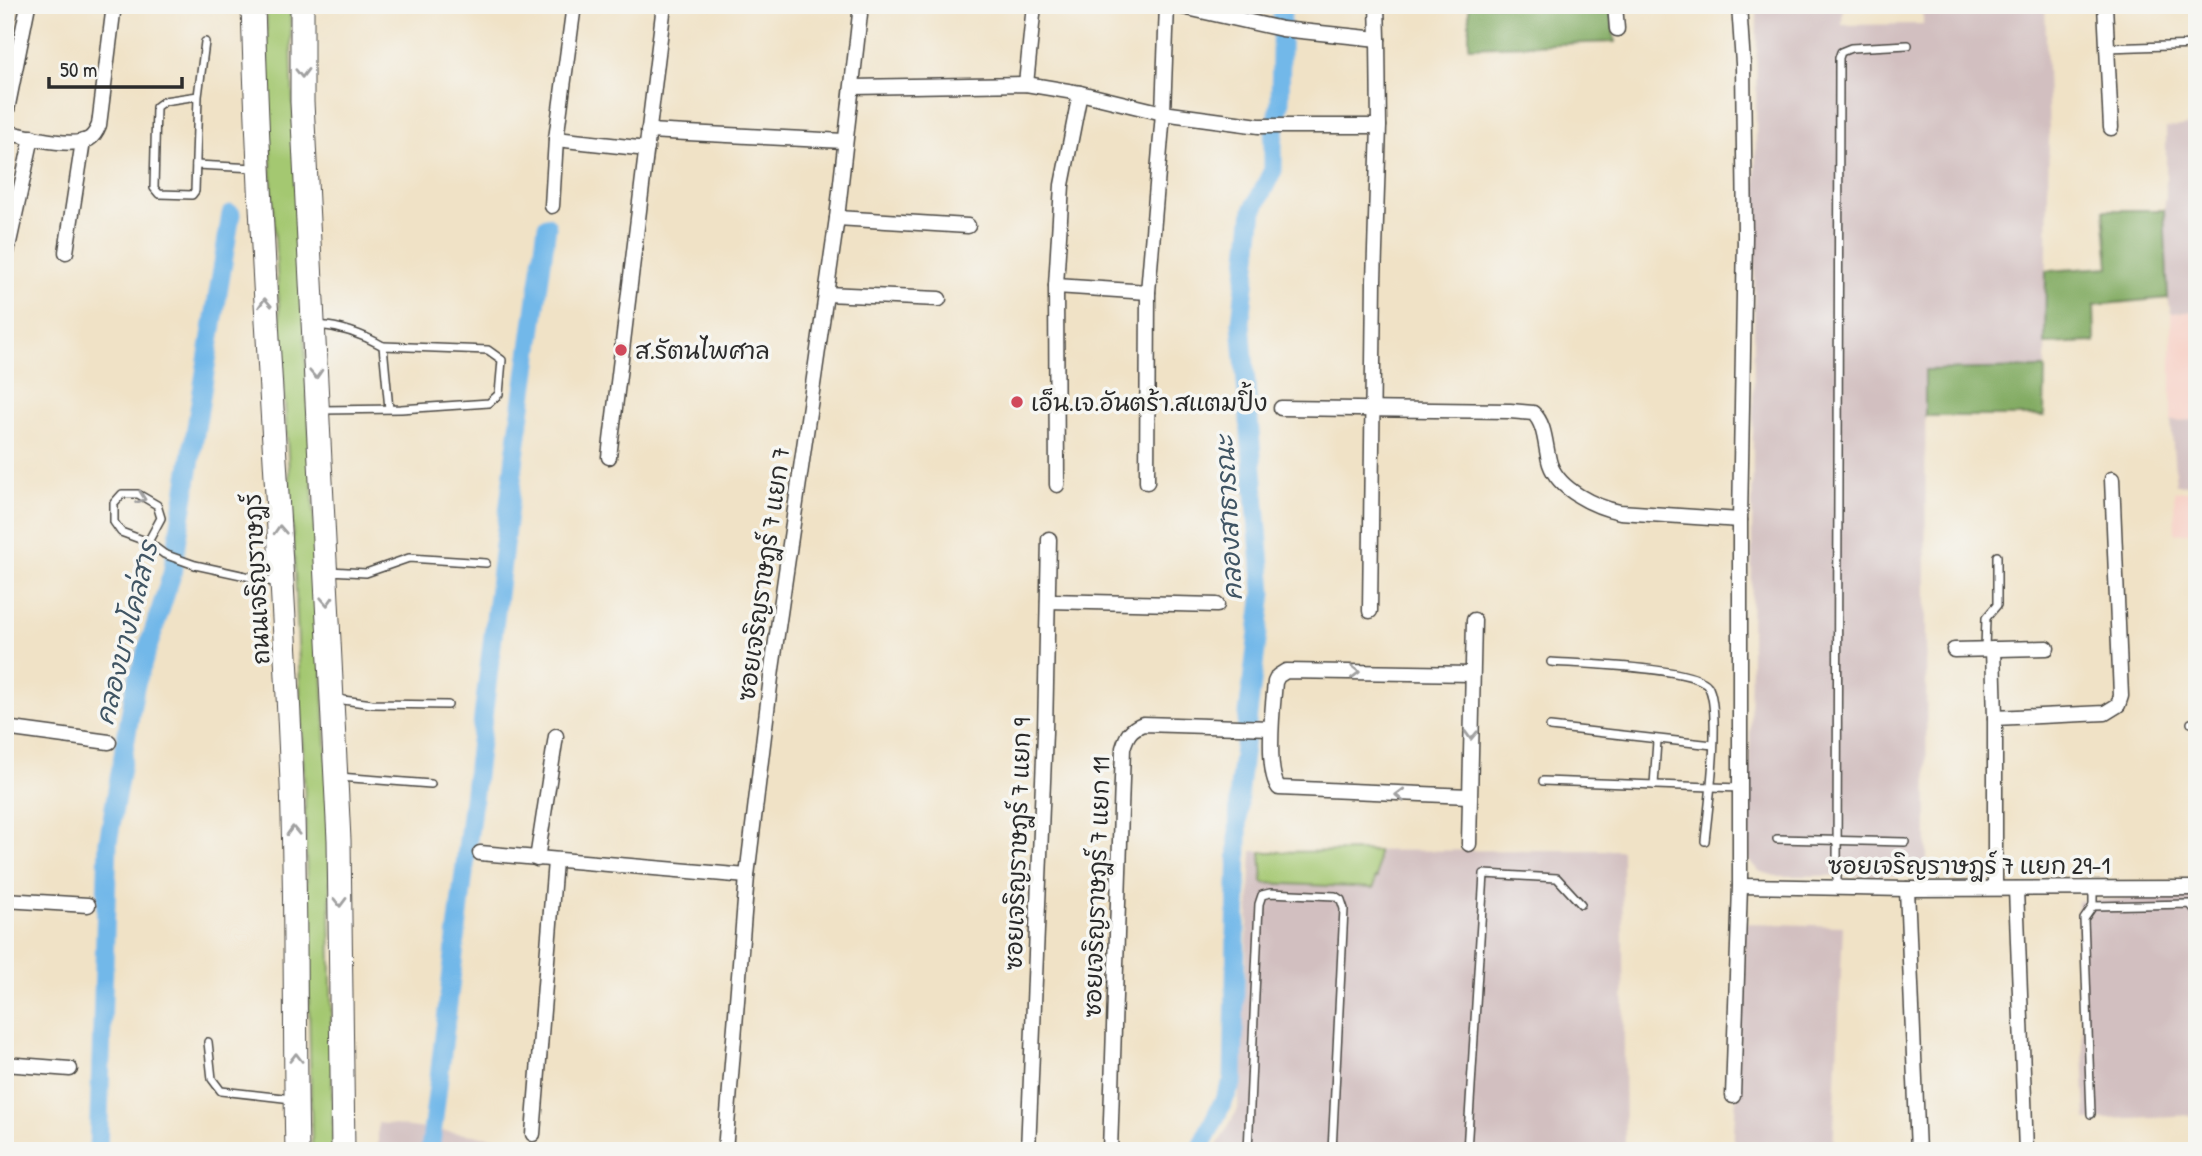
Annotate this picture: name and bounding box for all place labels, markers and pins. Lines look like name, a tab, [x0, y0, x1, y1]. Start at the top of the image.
place label: ส.รัตนไพศาล	[635, 334, 770, 366]
marker: ส.รัตนไพศาล	[613, 342, 629, 358]
place label: เอ็น.เจ.อันตร้า.สแตมปิ้ง	[1031, 381, 1267, 418]
marker: เอ็น.เจ.อันตร้า.สแตมปิ้ง	[1009, 394, 1025, 410]

